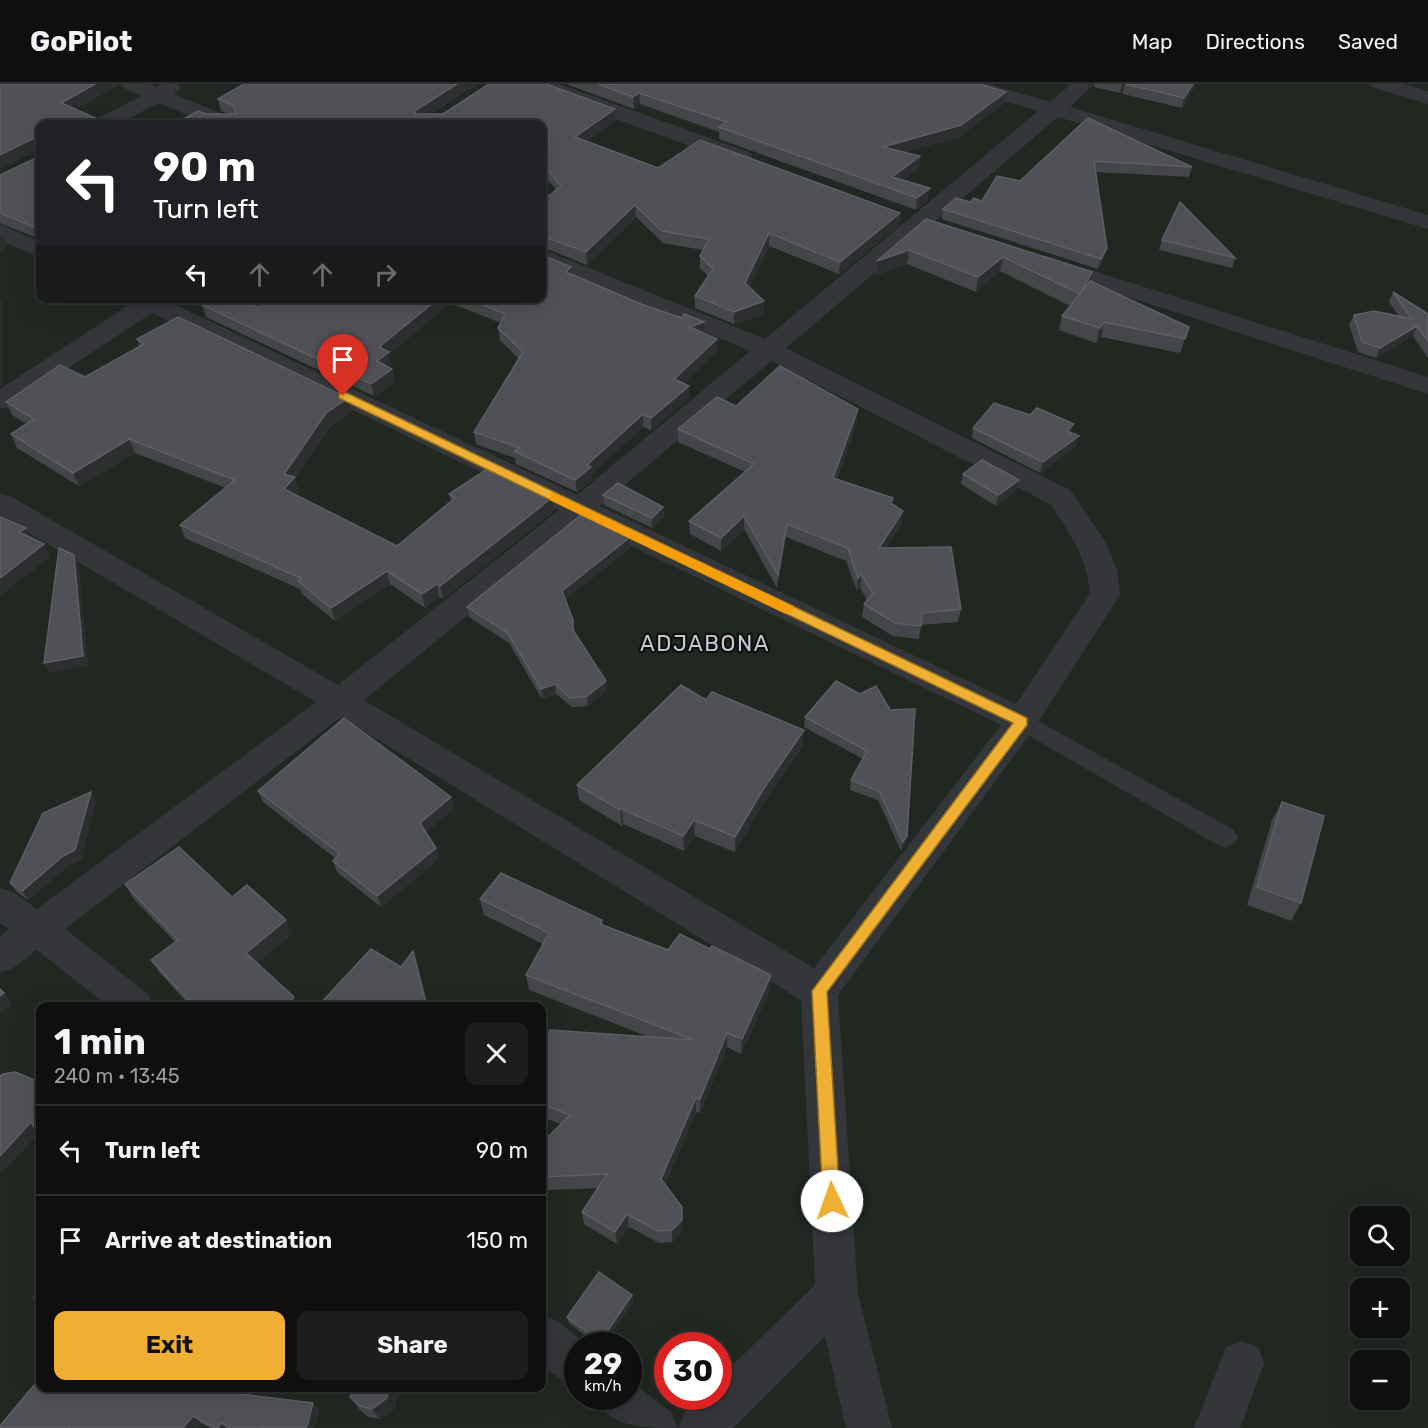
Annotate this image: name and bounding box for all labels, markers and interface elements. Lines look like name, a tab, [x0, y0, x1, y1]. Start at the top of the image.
text: GoPilot	[30, 25, 132, 58]
text: Map	[1132, 29, 1173, 54]
text: Directions	[1206, 29, 1305, 54]
text: Saved	[1338, 29, 1398, 54]
text: 90 m	[153, 142, 256, 192]
icon: left	[54, 144, 132, 222]
text: Turn left	[153, 193, 258, 225]
icon: left	[180, 258, 213, 291]
icon: ahead	[243, 258, 276, 291]
icon: ahead	[306, 258, 339, 291]
icon: right	[369, 258, 402, 291]
pin	[317, 334, 368, 396]
icon: arrive	[326, 343, 359, 376]
district label: ADJABONA	[640, 630, 770, 657]
text: 1 min	[54, 1020, 146, 1063]
button: close	[465, 1022, 528, 1085]
text: 240 m · 13:45	[54, 1064, 180, 1088]
icon: left	[54, 1134, 87, 1167]
text: Turn left	[105, 1137, 200, 1164]
text: 90 m	[476, 1137, 528, 1164]
position arrow	[800, 1169, 864, 1233]
map controls	[1350, 1206, 1410, 1410]
button: search	[1350, 1206, 1410, 1266]
icon: arrive	[54, 1224, 87, 1257]
text: Arrive at destination	[105, 1227, 332, 1254]
text: 150 m	[467, 1227, 528, 1254]
button: +	[1350, 1278, 1410, 1338]
button: Exit	[54, 1311, 285, 1380]
button: Share	[297, 1311, 528, 1380]
speed limit sign: 30	[654, 1332, 732, 1410]
text: 29	[584, 1346, 622, 1382]
button: −	[1350, 1350, 1410, 1410]
text: km/h	[584, 1377, 622, 1395]

